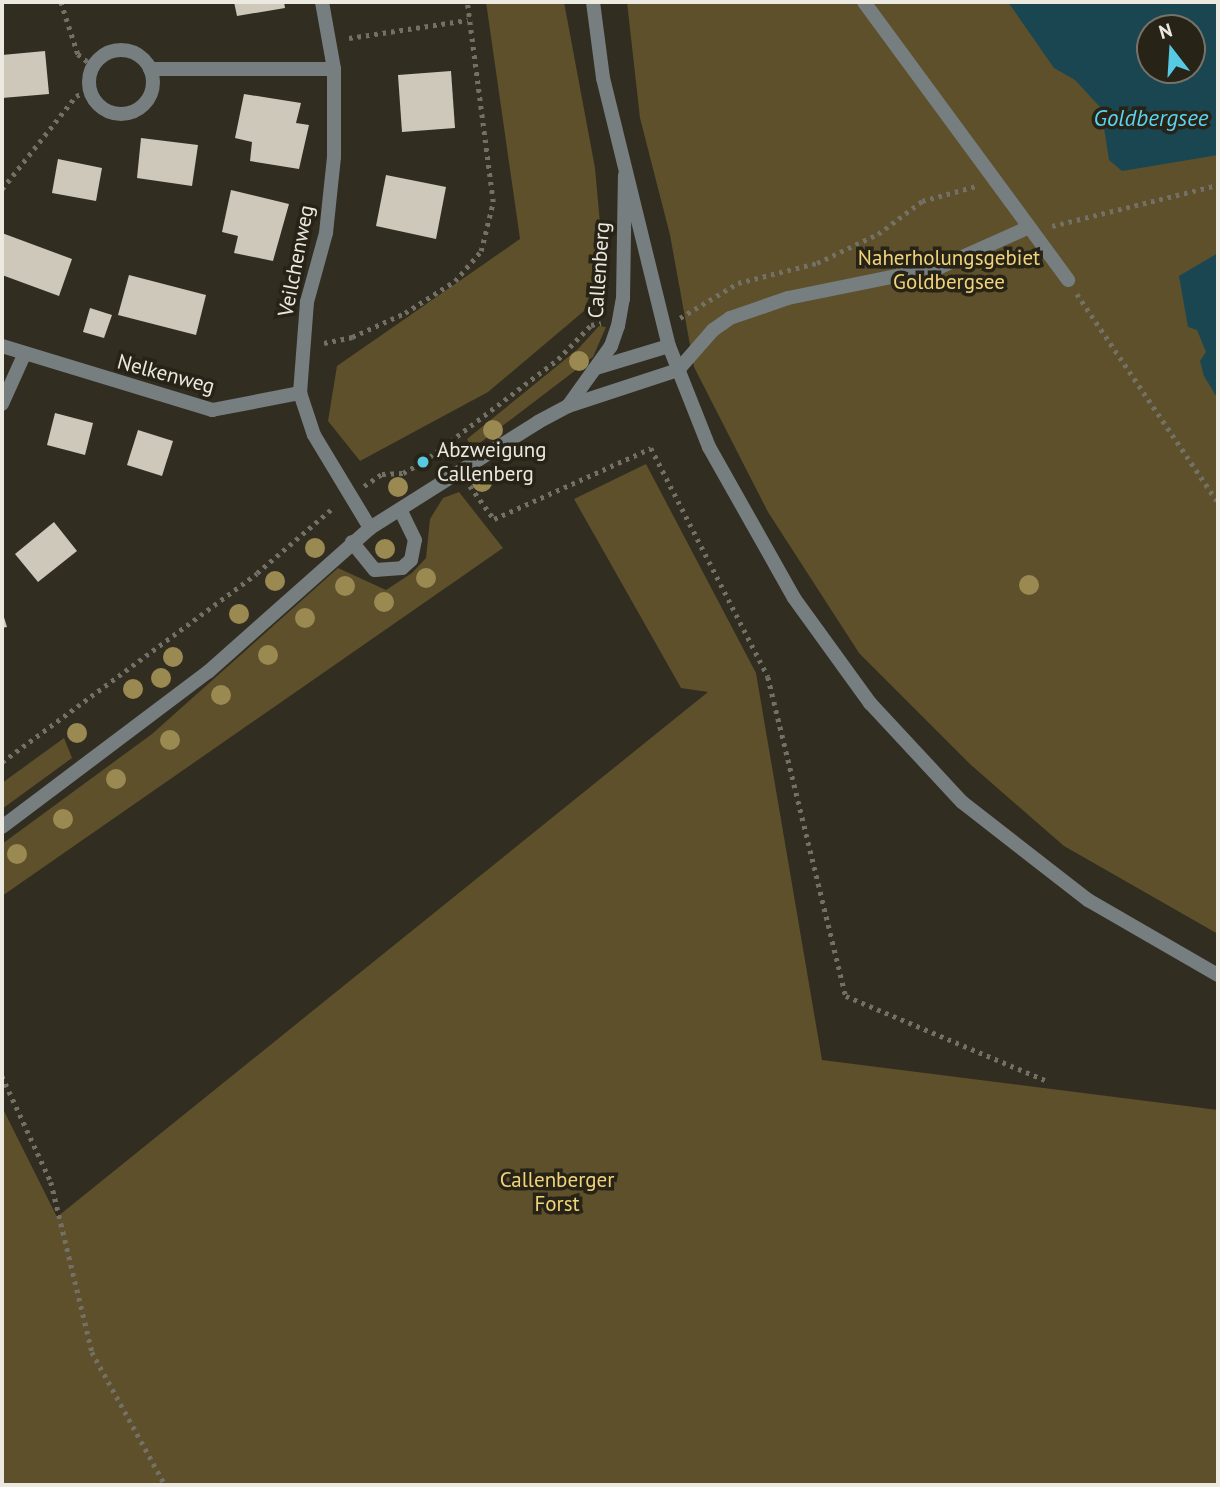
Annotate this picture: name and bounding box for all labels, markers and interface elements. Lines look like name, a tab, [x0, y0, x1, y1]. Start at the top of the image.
north arrow	[1136, 14, 1206, 84]
text: N	[1156, 18, 1175, 44]
water label: Goldbergsee	[1094, 104, 1208, 132]
street label: Veilchenweg	[273, 203, 319, 319]
street label: Callenberg	[583, 221, 615, 319]
park label: Naherholungsgebiet Goldbergsee	[858, 245, 1040, 295]
street label: Nelkenweg	[115, 349, 217, 399]
place label: Abzweigung Callenberg	[437, 437, 547, 487]
marker: Abzweigung Callenberg	[415, 454, 431, 470]
park label: Callenberger Forst	[500, 1167, 614, 1217]

